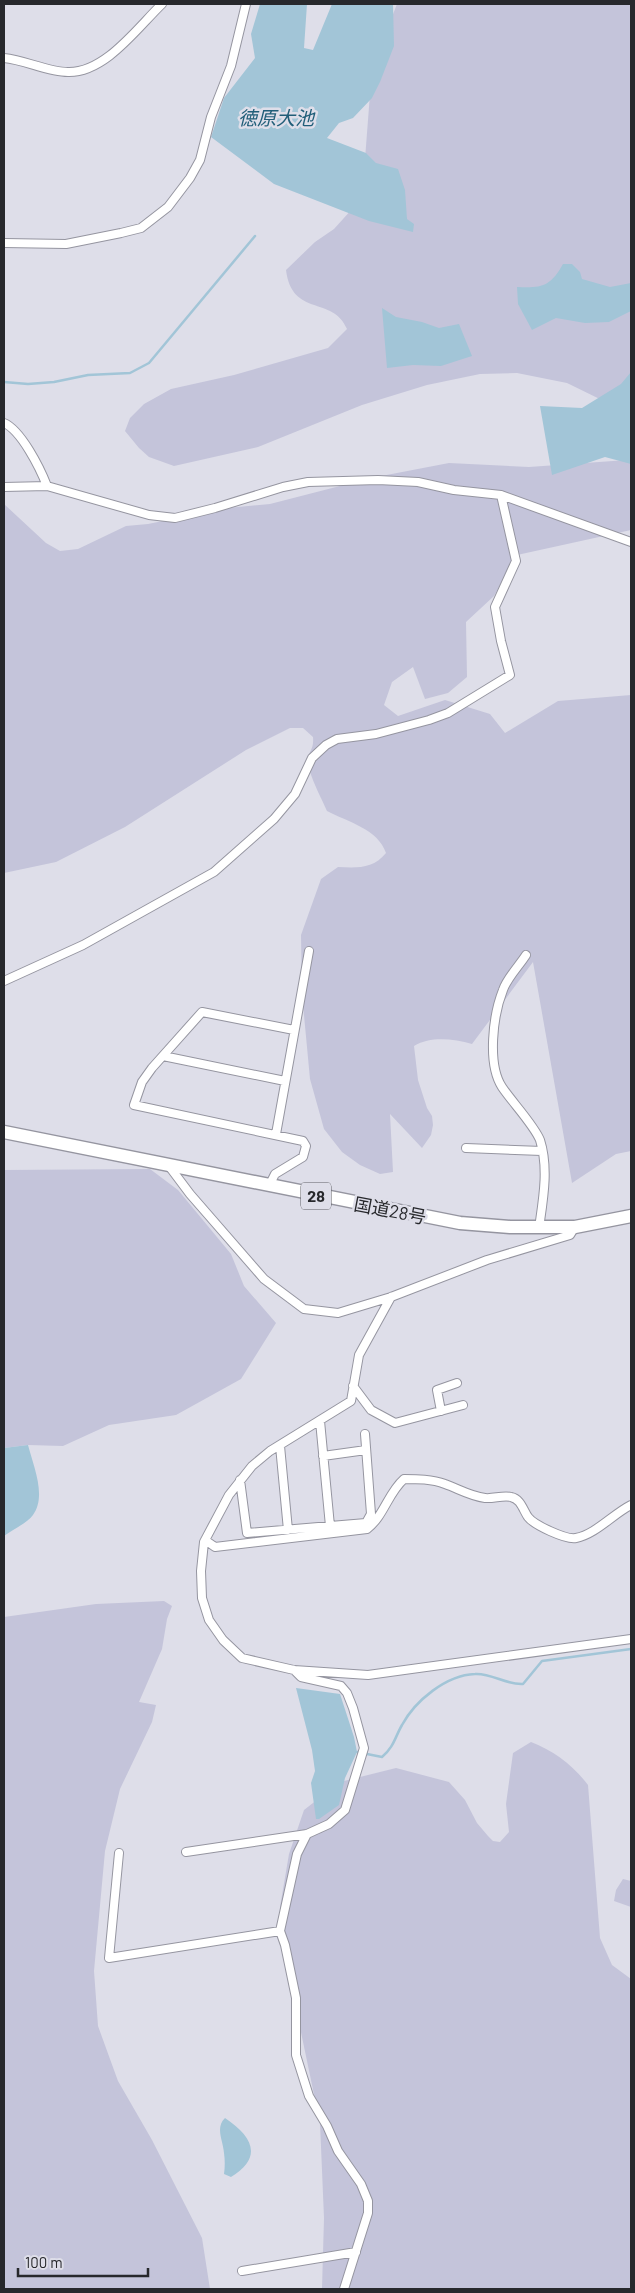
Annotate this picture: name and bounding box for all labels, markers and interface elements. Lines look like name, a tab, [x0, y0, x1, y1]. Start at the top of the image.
water label: 徳原大池	[238, 106, 316, 129]
road number: 28	[301, 1182, 331, 1210]
street label: 国道28号	[352, 1192, 428, 1228]
scale bar	[18, 2246, 148, 2278]
text: 100 m	[25, 2253, 63, 2271]

